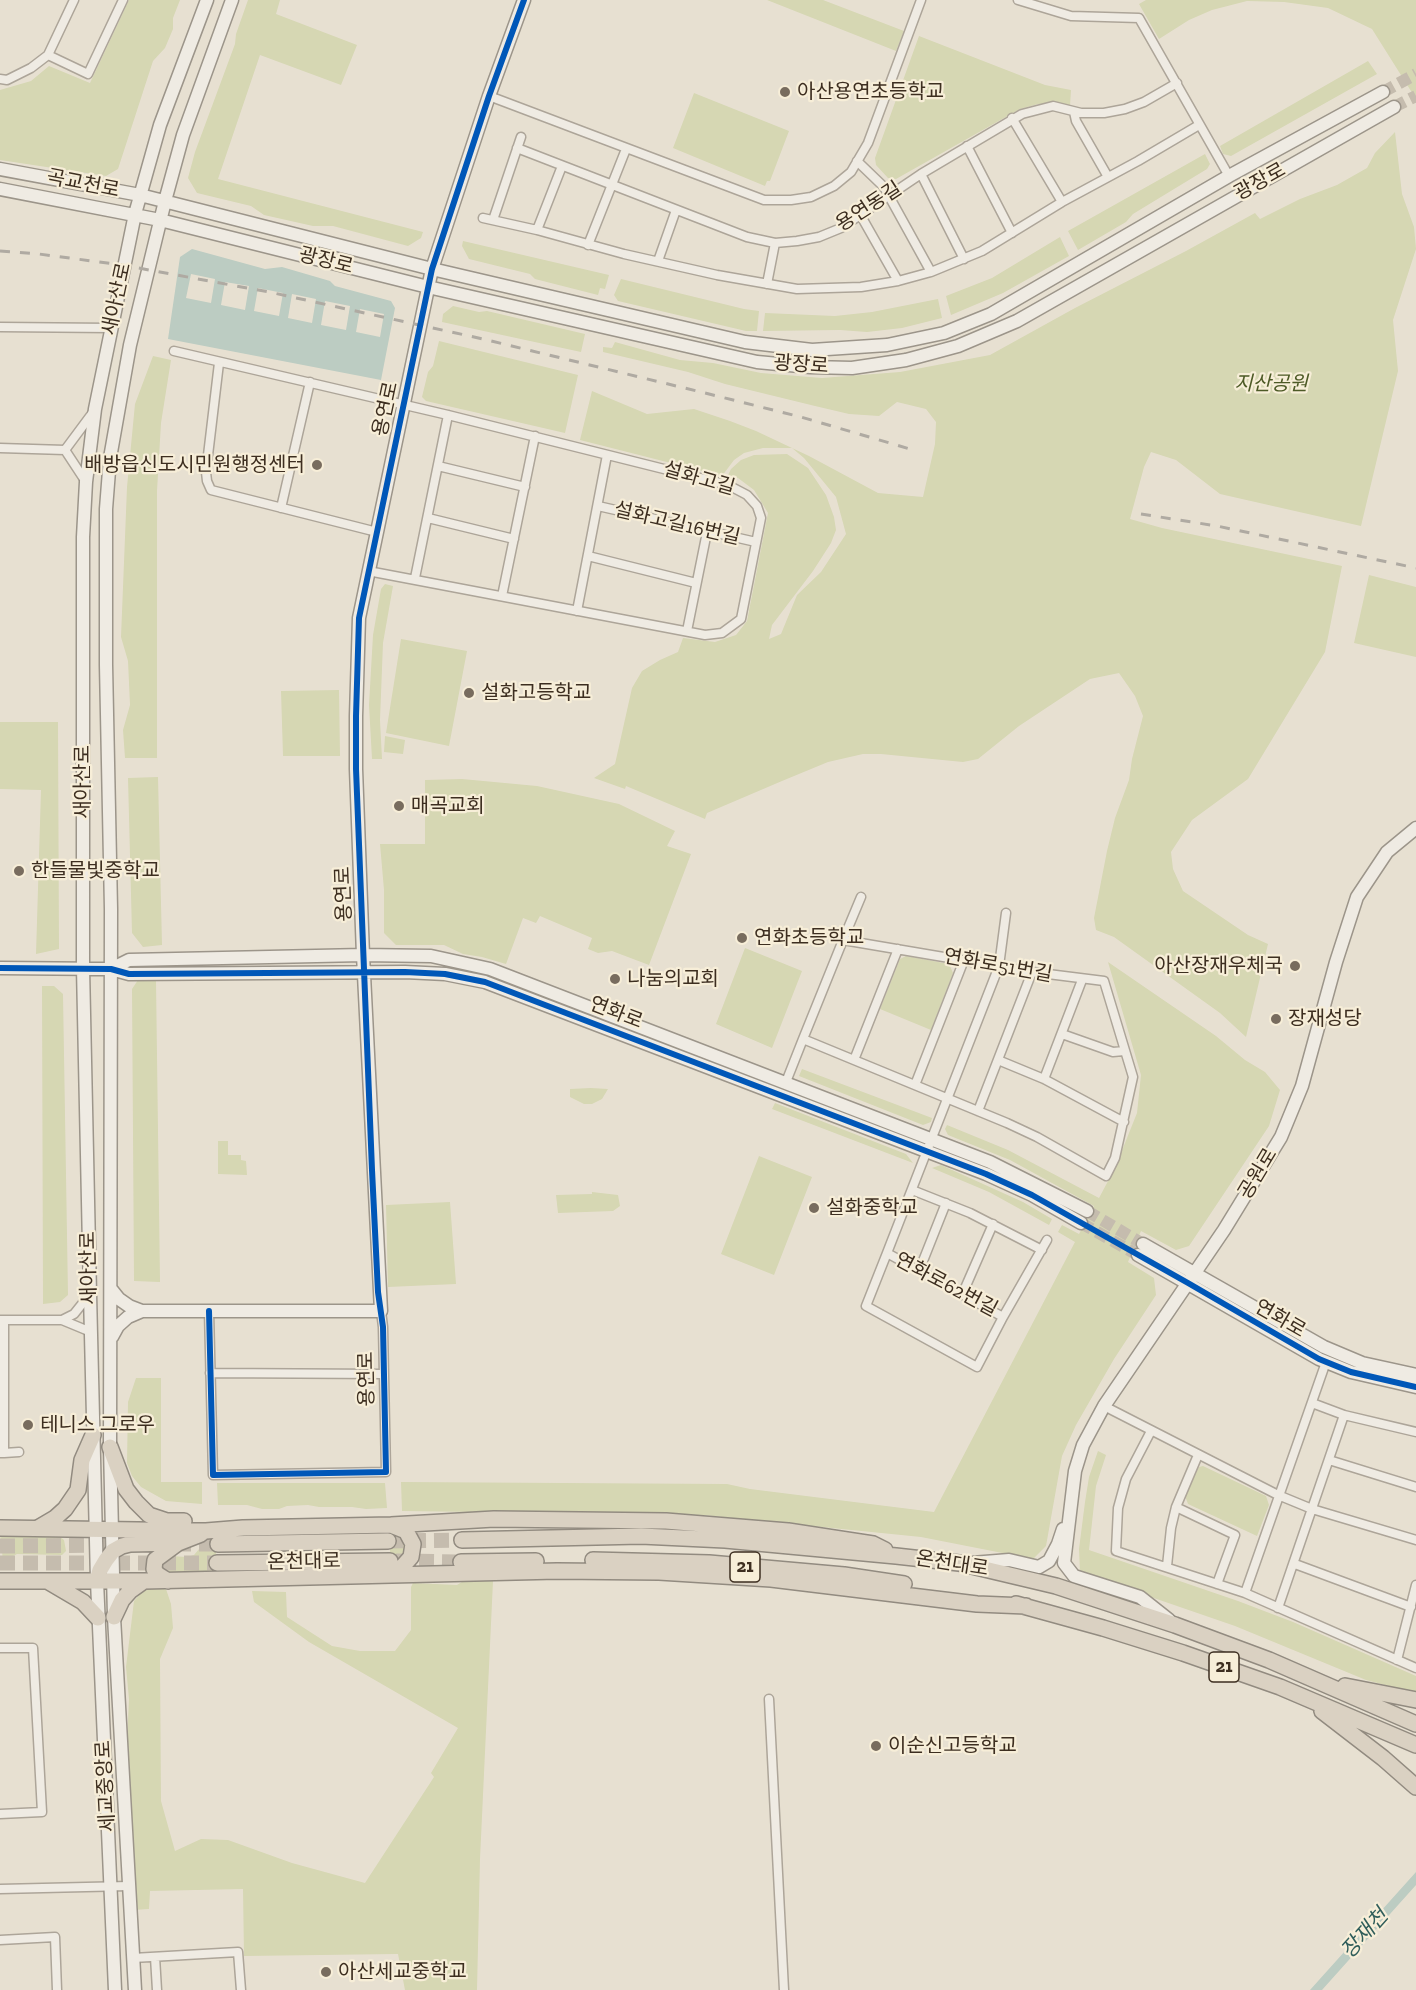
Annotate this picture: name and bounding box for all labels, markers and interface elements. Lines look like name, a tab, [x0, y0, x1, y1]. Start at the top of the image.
place label: 아산용연초등학교	[797, 80, 944, 104]
marker: 아산용연초등학교	[778, 85, 792, 99]
street label: 광장로	[1230, 158, 1290, 206]
street label: 곡교천로	[45, 165, 121, 203]
street label: 용연동길	[832, 177, 906, 237]
street label: 광장로	[296, 243, 356, 279]
street label: 새아산로	[98, 261, 136, 337]
street label: 광장로	[773, 351, 829, 379]
park label: 지산공원	[1234, 372, 1308, 396]
street label: 용연로	[369, 380, 403, 438]
place label: 배방읍신도시민원행정센터	[84, 453, 305, 477]
street label: 설화고길	[660, 457, 738, 501]
marker: 배방읍신도시민원행정센터	[310, 458, 324, 472]
street label: 설화고길16번길	[612, 498, 742, 550]
place label: 설화고등학교	[481, 681, 591, 705]
marker: 설화고등학교	[462, 686, 476, 700]
street label: 새아산로	[71, 745, 95, 819]
place label: 매곡교회	[411, 794, 485, 818]
marker: 매곡교회	[392, 799, 406, 813]
place label: 한들물빛중학교	[31, 859, 160, 883]
marker: 한들물빛중학교	[12, 864, 26, 878]
street label: 용연로	[331, 866, 357, 922]
place label: 연화초등학교	[754, 926, 864, 950]
marker: 연화초등학교	[735, 931, 749, 945]
street label: 연화로51번길	[942, 945, 1054, 987]
place label: 아산장재우체국	[1154, 954, 1283, 978]
marker: 아산장재우체국	[1288, 959, 1302, 973]
place label: 나눔의교회	[627, 967, 719, 991]
marker: 나눔의교회	[608, 972, 622, 986]
street label: 연화로	[586, 992, 646, 1034]
place label: 장재성당	[1288, 1007, 1362, 1031]
marker: 장재성당	[1269, 1012, 1283, 1026]
street label: 공원로	[1233, 1144, 1283, 1204]
place label: 설화중학교	[826, 1196, 918, 1220]
marker: 설화중학교	[807, 1201, 821, 1215]
street label: 새아산로	[76, 1231, 102, 1305]
street label: 연화로62번길	[891, 1248, 1001, 1322]
street label: 연화로	[1250, 1295, 1310, 1343]
street label: 용연로	[355, 1351, 379, 1407]
place label: 테니스 그로우	[40, 1413, 155, 1437]
marker: 테니스 그로우	[21, 1418, 35, 1432]
street label: 온천대로	[914, 1546, 990, 1582]
street label: 온천대로	[267, 1549, 341, 1575]
road number: 21	[730, 1552, 760, 1582]
road number: 21	[1209, 1652, 1239, 1682]
place label: 이순신고등학교	[888, 1734, 1017, 1758]
street label: 세교중앙로	[92, 1739, 120, 1833]
marker: 이순신고등학교	[869, 1739, 883, 1753]
water label: 장재천	[1336, 1904, 1394, 1964]
place label: 아산세교중학교	[338, 1960, 467, 1984]
marker: 아산세교중학교	[319, 1965, 333, 1979]

